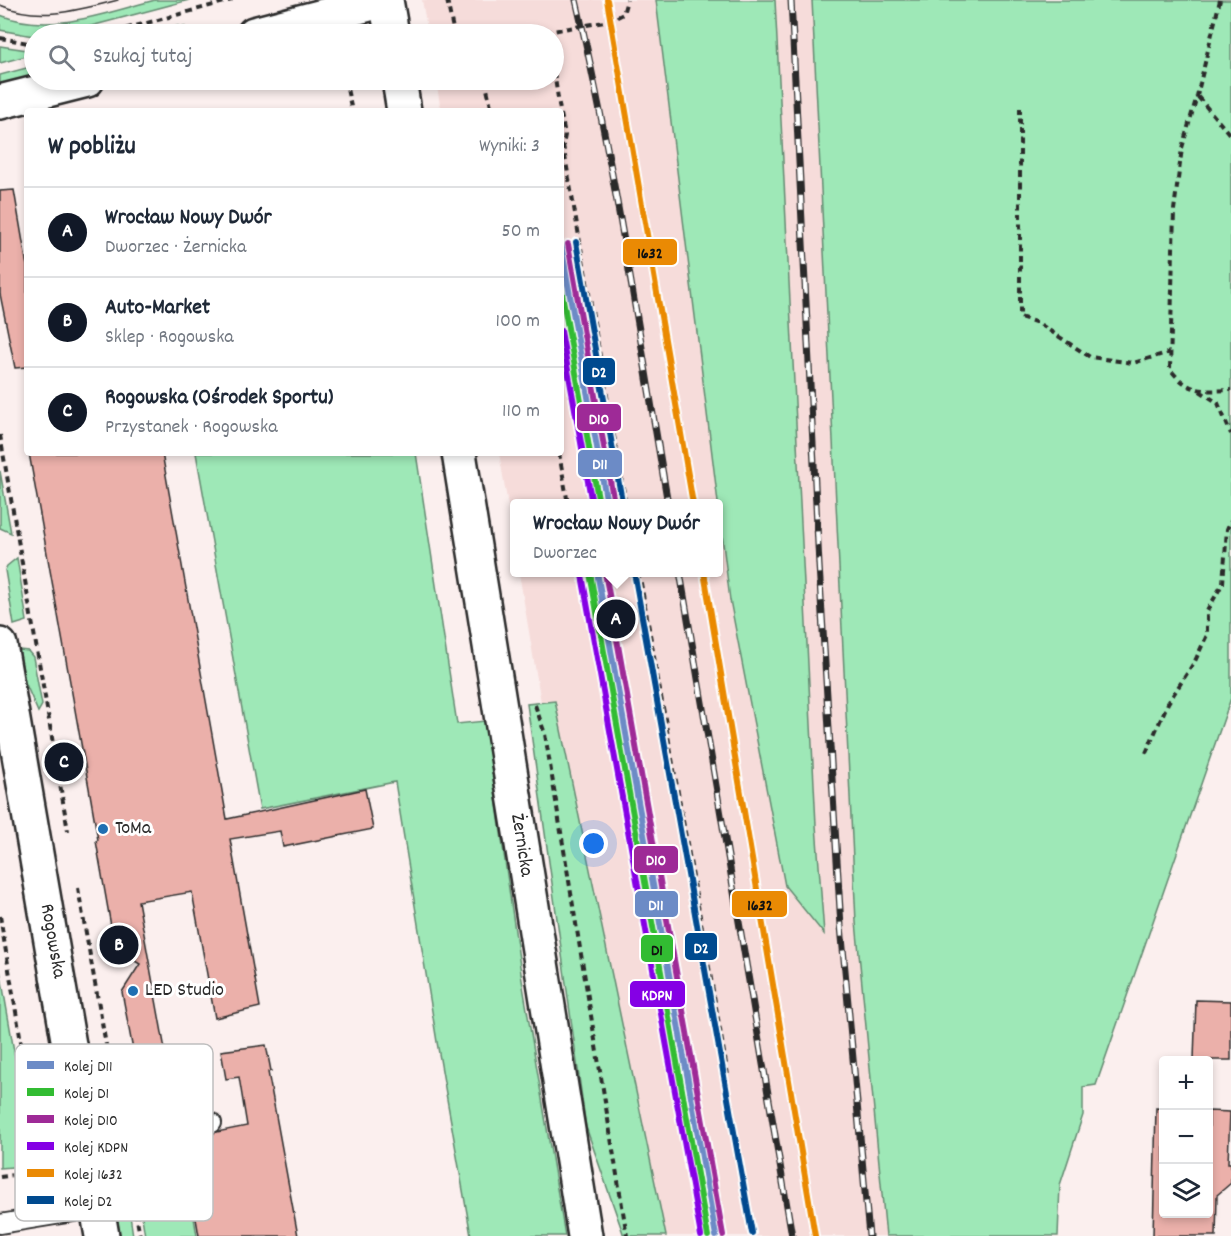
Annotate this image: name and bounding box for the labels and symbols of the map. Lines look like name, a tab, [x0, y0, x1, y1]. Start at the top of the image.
line badge: 1632	[622, 238, 678, 266]
text: 1632	[637, 243, 663, 266]
line badge: D2	[582, 357, 616, 386]
text: D2	[591, 362, 607, 385]
line badge: D10	[576, 403, 622, 432]
text: D10	[589, 409, 609, 432]
line badge: D11	[577, 449, 623, 478]
text: D11	[592, 454, 608, 477]
pin: A	[596, 596, 636, 642]
pin: C	[44, 740, 84, 784]
street label: Żernicka	[502, 811, 540, 879]
place label: ToMa	[115, 815, 152, 843]
marker: ToMa	[96, 822, 110, 836]
your location	[579, 829, 608, 858]
line badge: D10	[633, 845, 679, 874]
text: D10	[646, 850, 666, 873]
line badge: D11	[634, 890, 679, 918]
line badge: 1632	[731, 890, 788, 918]
text: D11	[648, 895, 664, 918]
text: 1632	[747, 895, 773, 918]
street label: Rogowska	[32, 902, 72, 981]
pin: B	[100, 922, 138, 968]
line badge: D2	[684, 932, 718, 961]
line badge: D1	[640, 934, 674, 963]
text: D2	[693, 938, 709, 961]
text: D1	[651, 940, 663, 963]
place label: LED Studio	[145, 977, 224, 1005]
line badge: KDPN	[629, 980, 686, 1008]
marker: LED Studio	[126, 984, 140, 998]
text: KDPN	[642, 985, 672, 1008]
legend	[15, 1044, 213, 1221]
text: Kolej D11	[64, 1056, 112, 1079]
text: Kolej D1	[64, 1083, 109, 1106]
text: Kolej D10	[64, 1110, 118, 1133]
text: Kolej KDPN	[64, 1137, 128, 1160]
text: Kolej 1632	[64, 1164, 123, 1187]
text: Kolej D2	[64, 1191, 112, 1214]

